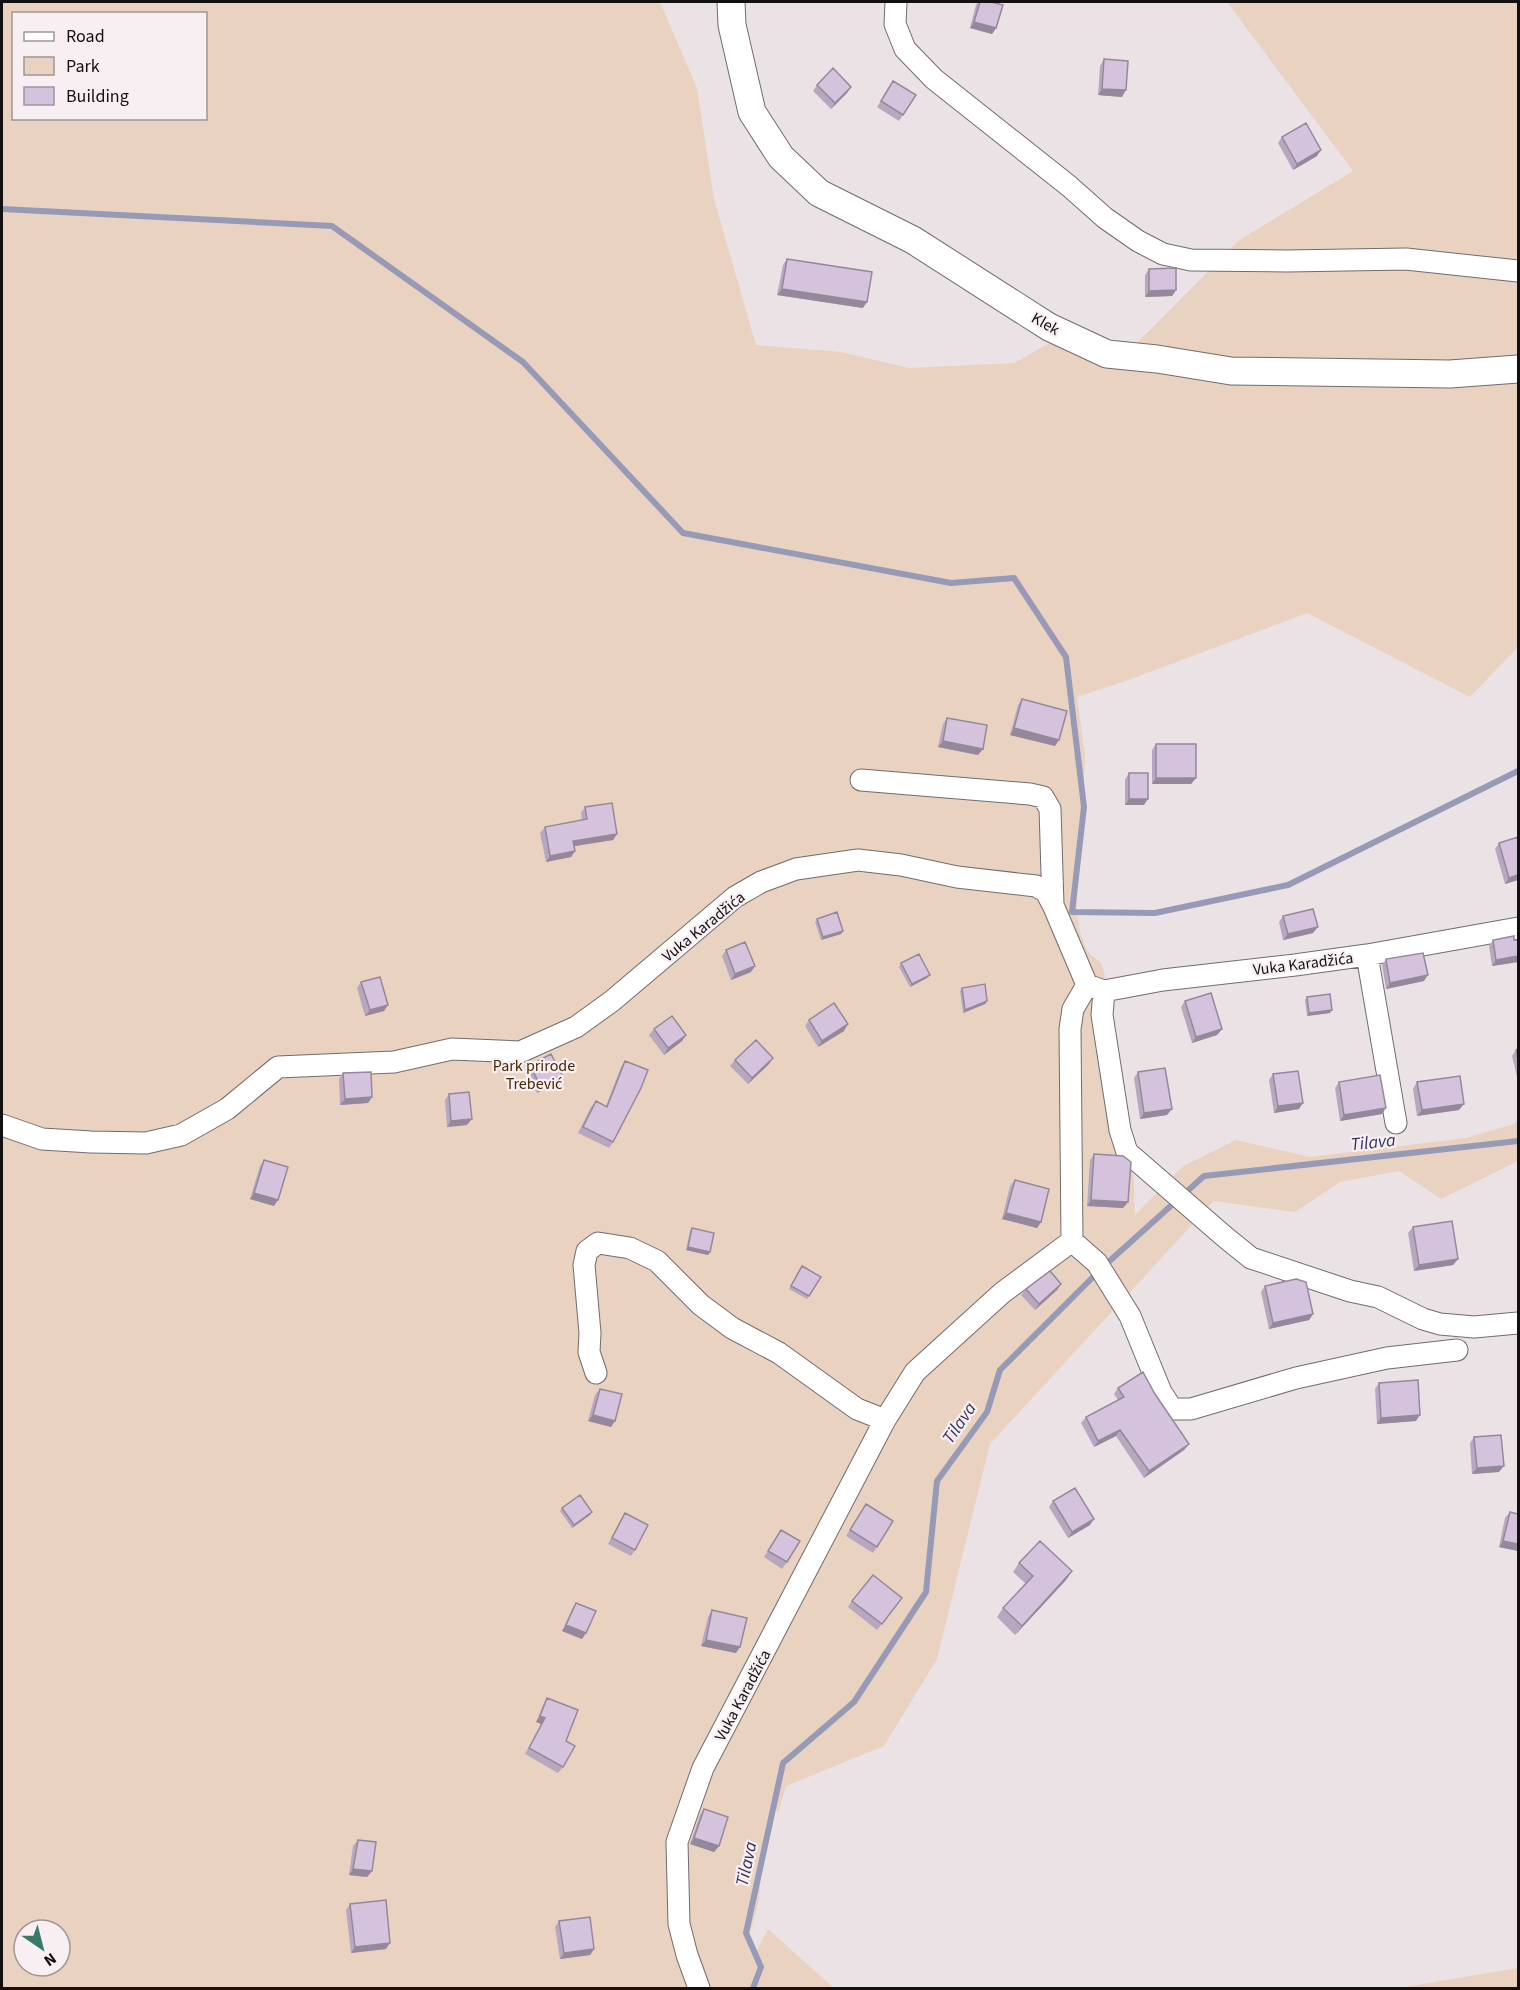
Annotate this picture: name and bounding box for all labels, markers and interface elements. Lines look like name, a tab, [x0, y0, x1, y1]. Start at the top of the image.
legend	[12, 12, 207, 120]
text: Road	[66, 24, 105, 49]
text: Park	[66, 54, 100, 79]
text: Building	[66, 84, 129, 109]
street label: Klek	[1027, 307, 1064, 341]
street label: Vuka Karadžića	[658, 886, 750, 967]
street label: Vuka Karadžića	[1252, 947, 1355, 981]
park label: Park prirode Trebević	[493, 1055, 575, 1095]
water label: Tilava	[1349, 1128, 1397, 1157]
water label: Tilava	[936, 1397, 983, 1449]
street label: Vuka Karadžića	[709, 1646, 776, 1745]
water label: Tilava	[730, 1839, 763, 1889]
north arrow	[12, 1918, 72, 1978]
text: N	[39, 1947, 61, 1972]

